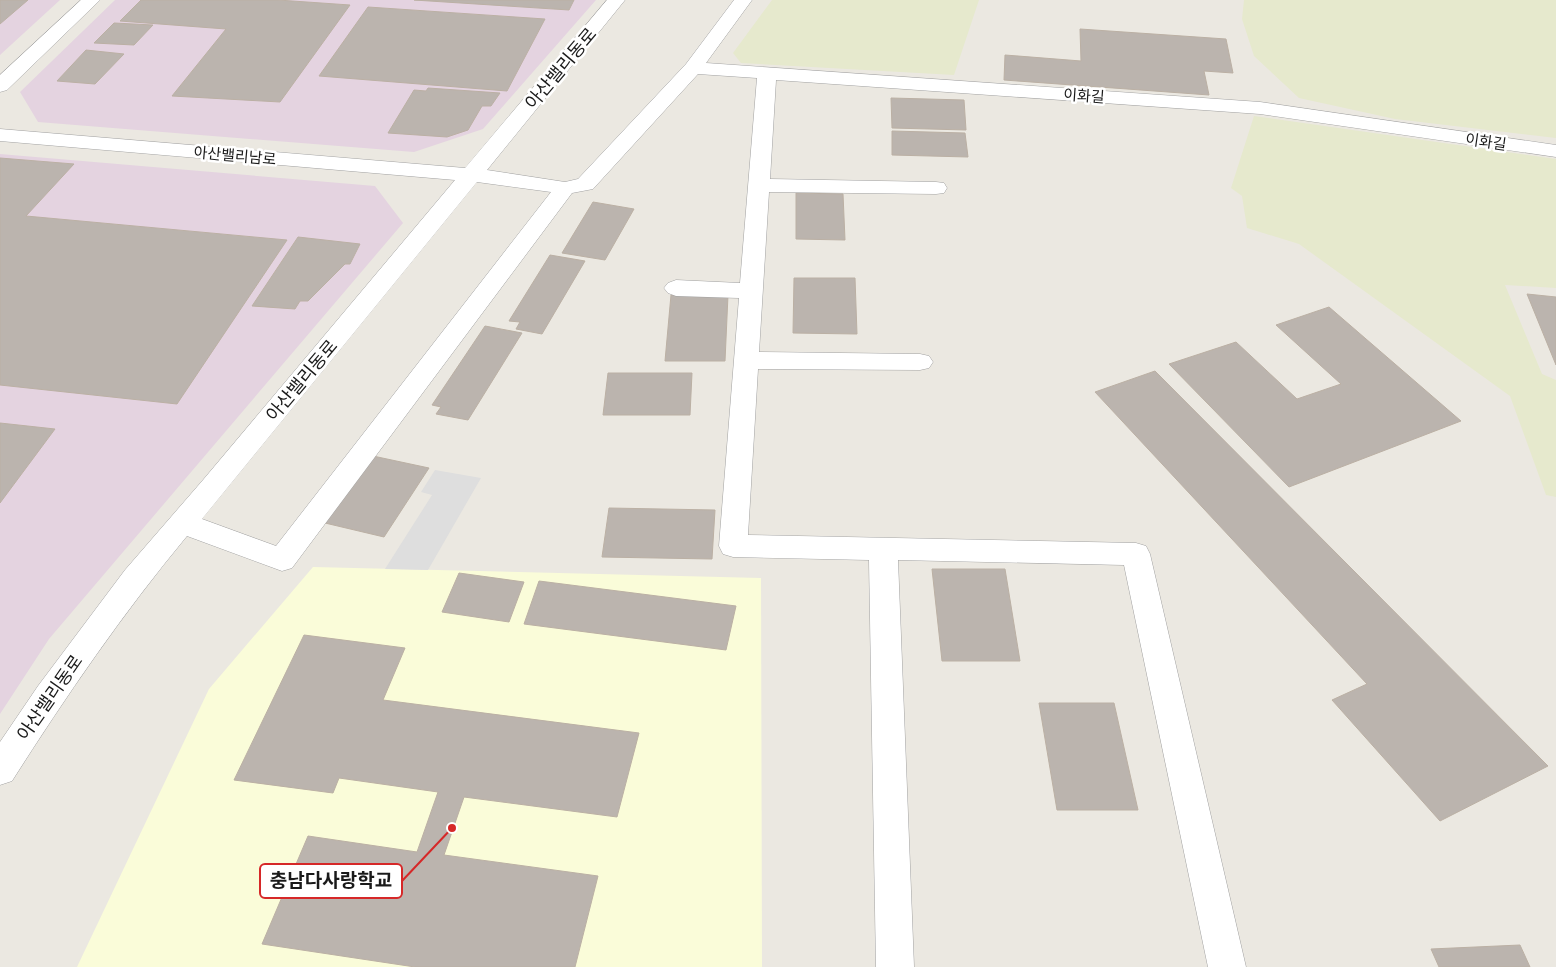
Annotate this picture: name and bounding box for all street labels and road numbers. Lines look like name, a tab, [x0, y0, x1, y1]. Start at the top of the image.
street label: 아산밸리동로	[520, 23, 600, 113]
street label: 이화길	[1063, 85, 1105, 105]
street label: 이화길	[1464, 129, 1508, 153]
street label: 아산밸리남로	[193, 142, 277, 168]
street label: 아산밸리동로	[261, 335, 341, 425]
street label: 아산밸리동로	[11, 650, 87, 744]

